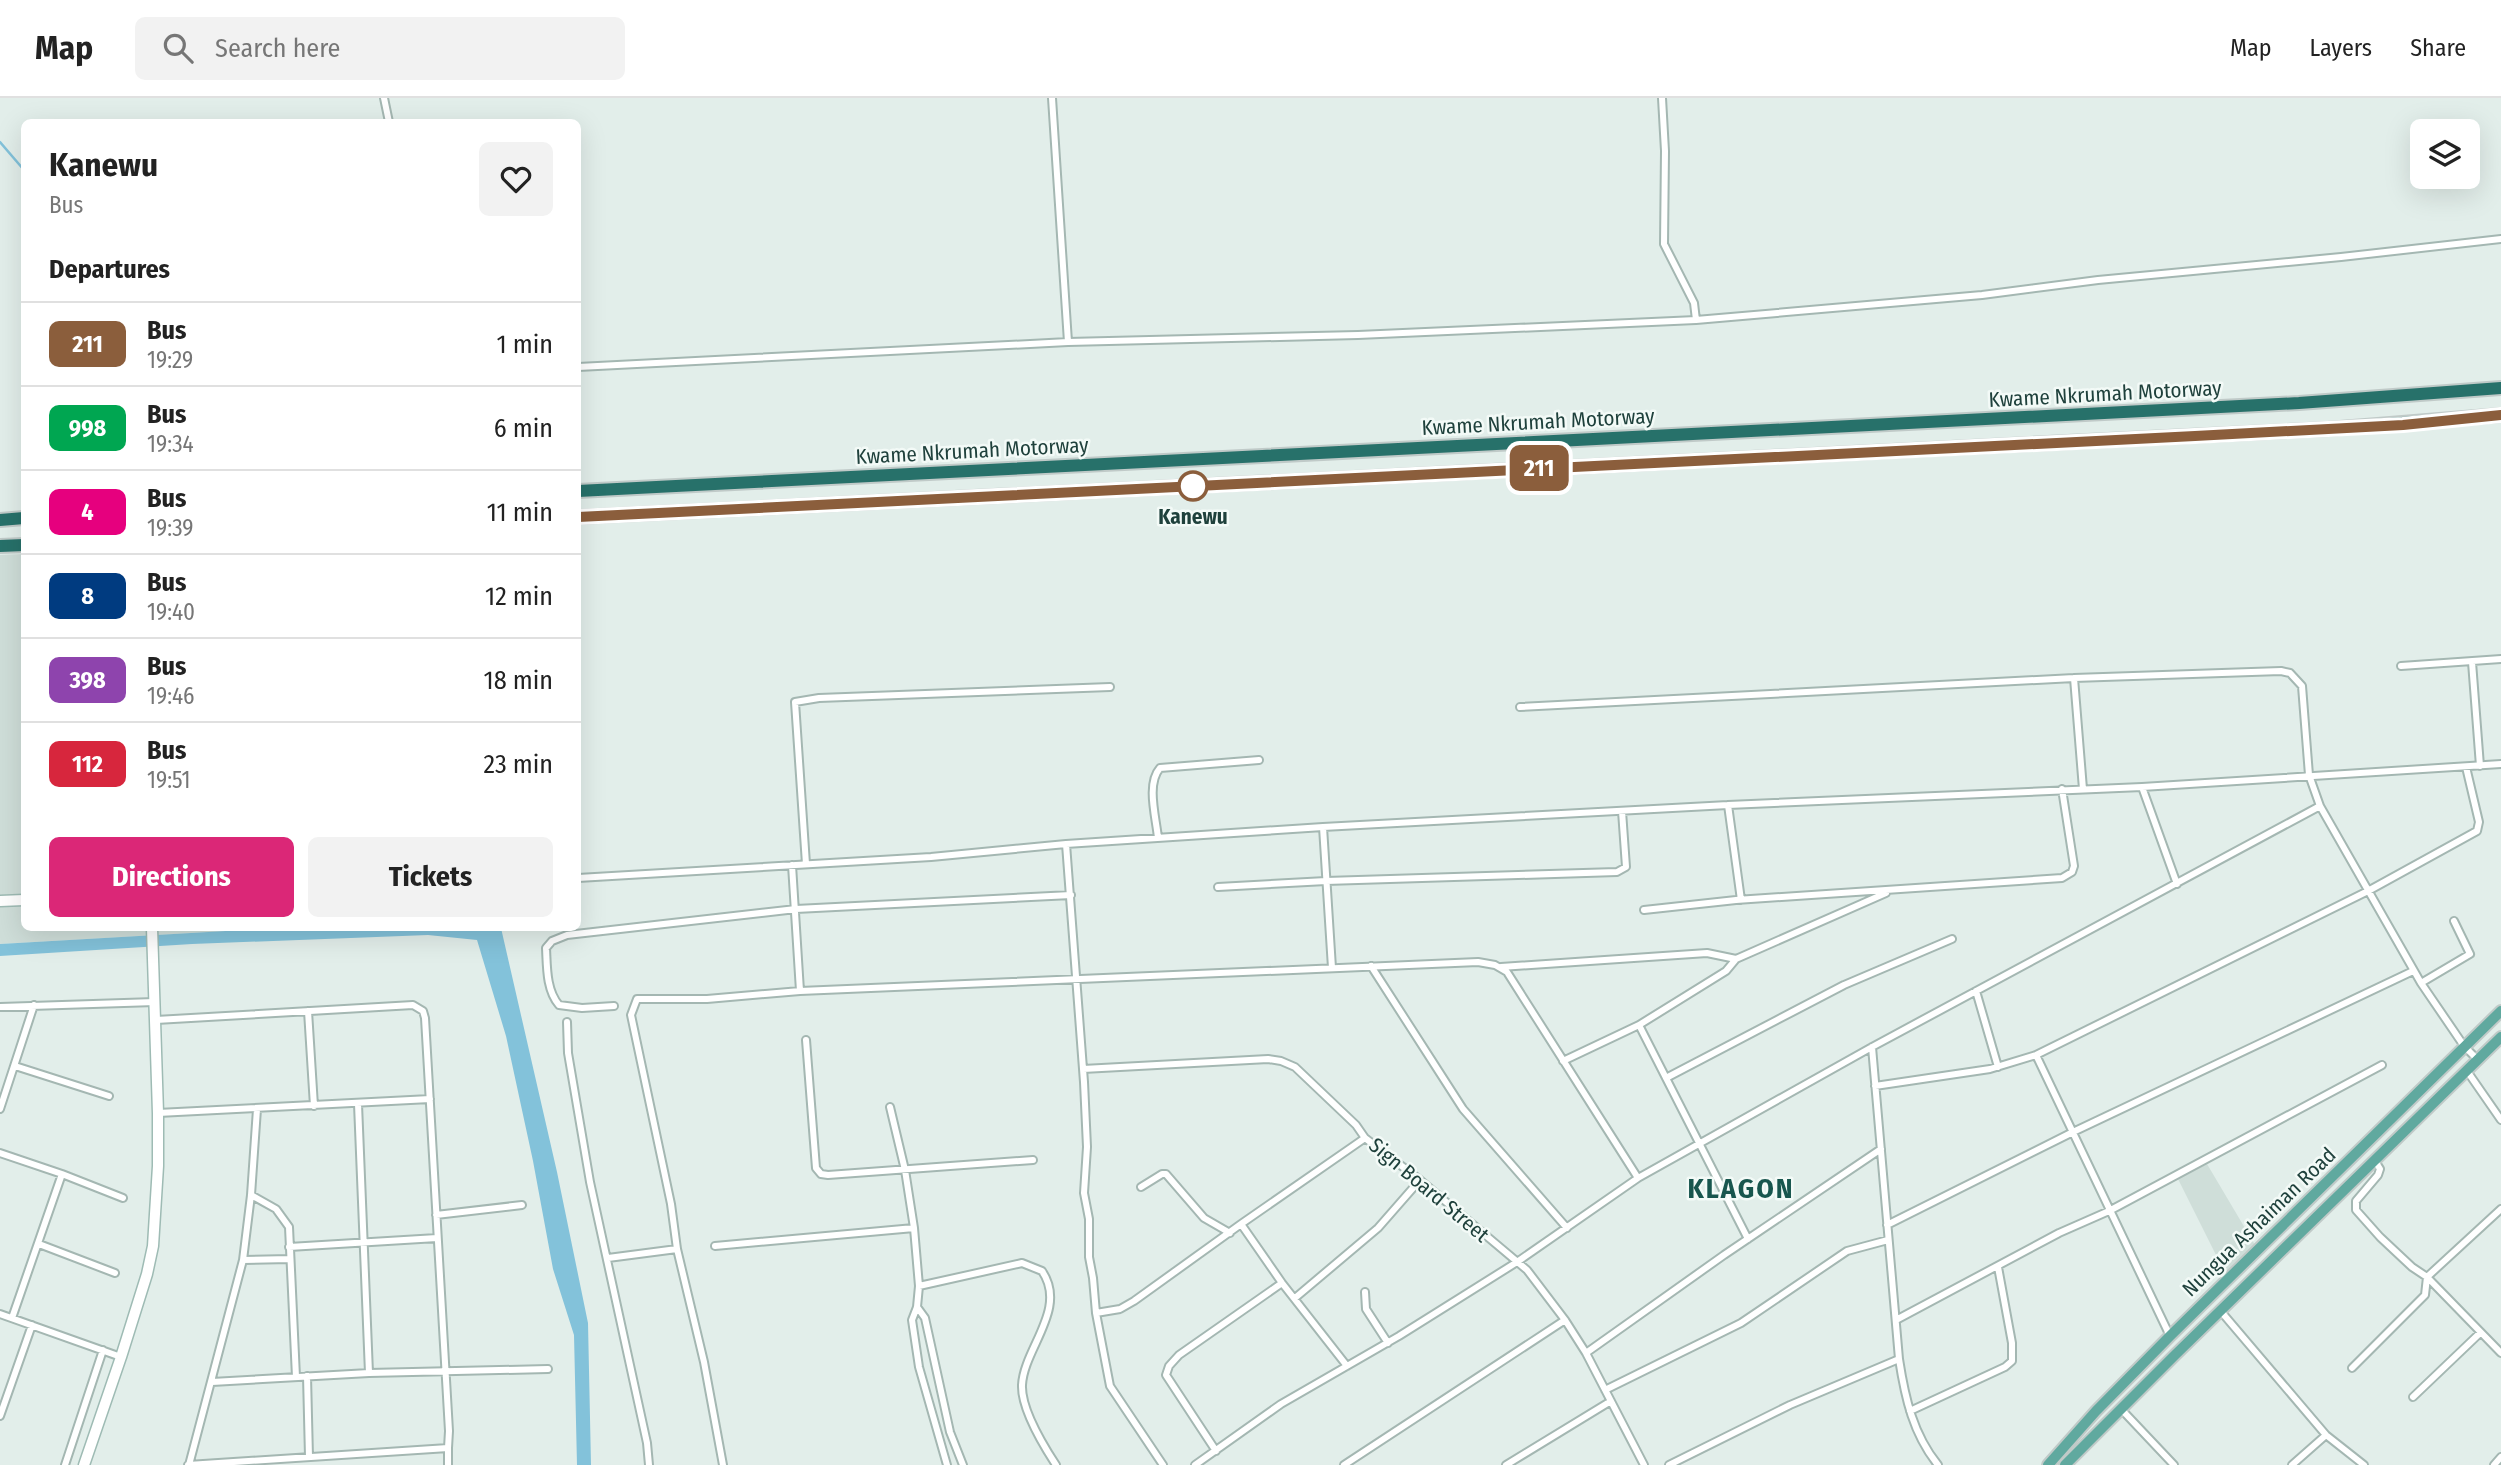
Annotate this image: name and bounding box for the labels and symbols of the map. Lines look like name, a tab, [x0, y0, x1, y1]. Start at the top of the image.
street label: Kwame Nkrumah Motorway	[1988, 375, 2223, 413]
street label: Kwame Nkrumah Motorway	[1421, 403, 1656, 441]
street label: Kwame Nkrumah Motorway	[855, 432, 1090, 470]
line badge: 211	[1499, 445, 1579, 491]
marker: Kanewu	[1178, 471, 1208, 501]
place label: Kanewu	[1158, 504, 1228, 530]
street label: Sign Board Street	[1364, 1132, 1494, 1248]
street label: Nungua Ashaiman Road	[2177, 1142, 2341, 1302]
district label: KLAGON	[1687, 1172, 1795, 1205]

